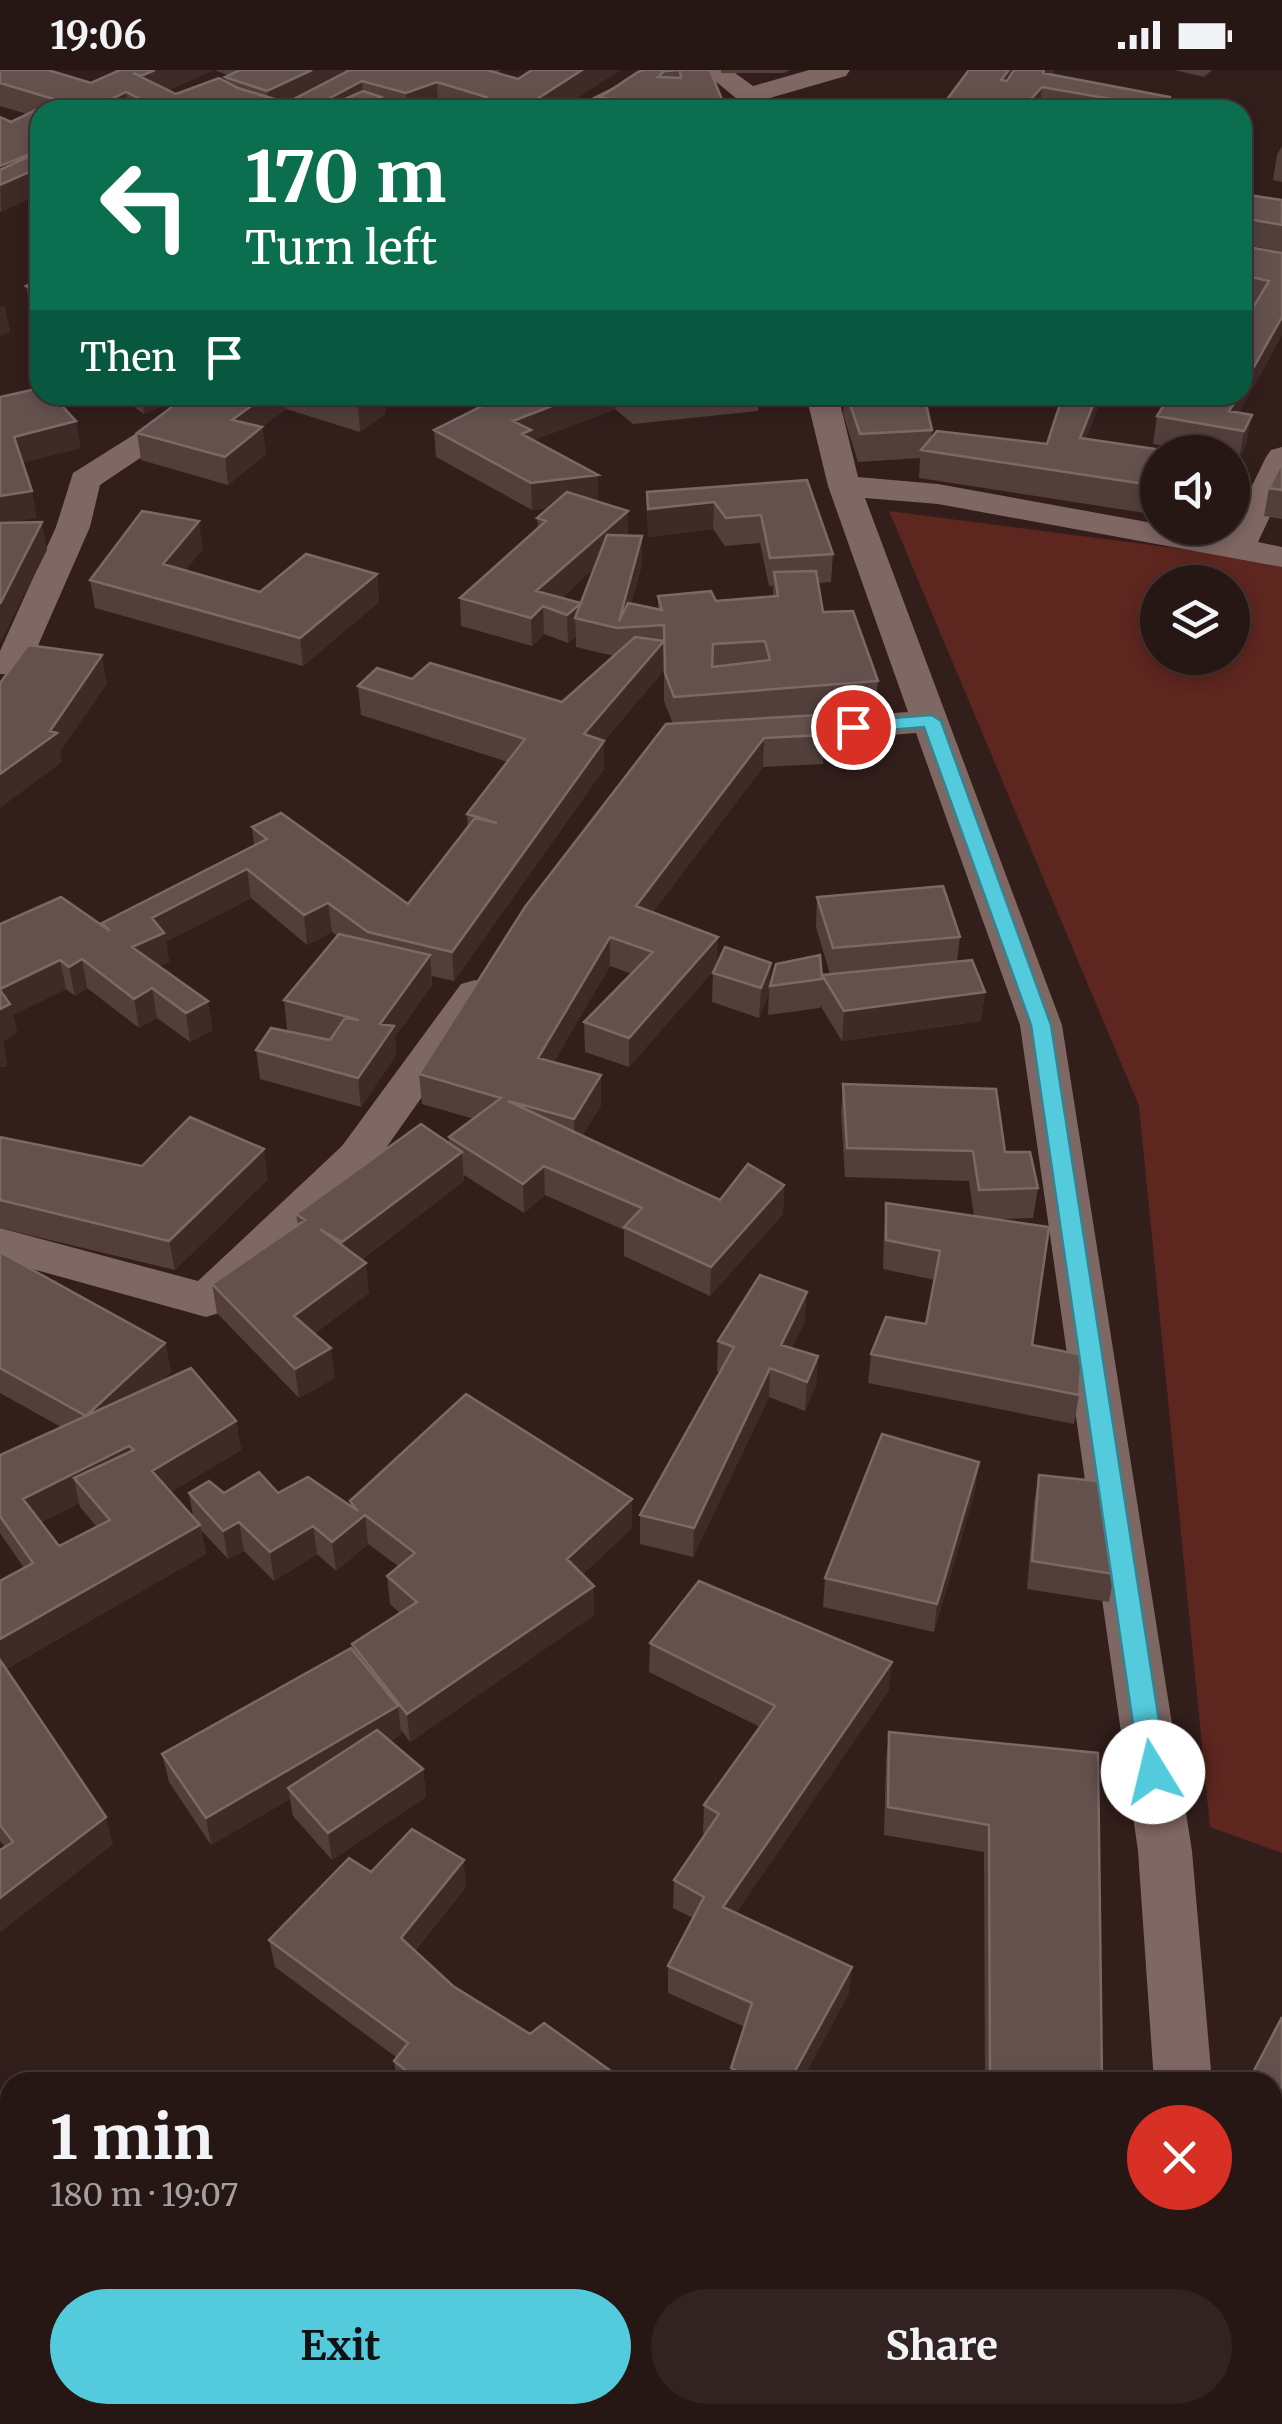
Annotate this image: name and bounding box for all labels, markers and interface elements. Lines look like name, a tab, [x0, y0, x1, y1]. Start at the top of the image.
text: 19:06	[50, 12, 147, 59]
text: 170 m	[245, 133, 446, 221]
icon: left	[80, 140, 210, 270]
text: Turn left	[245, 220, 437, 276]
icon: arrive	[197, 330, 252, 385]
text: Then	[80, 334, 177, 381]
map controls	[1140, 435, 1250, 675]
button: sound	[1140, 435, 1250, 545]
button: layers	[1140, 565, 1250, 675]
pin	[811, 685, 896, 770]
icon: arrive	[826, 700, 881, 755]
position arrow	[1101, 1720, 1205, 1824]
text: 1 min	[50, 2100, 213, 2175]
button: close	[1127, 2105, 1232, 2210]
text: 180 m · 19:07	[50, 2175, 238, 2215]
button: Exit	[50, 2289, 631, 2404]
button: Share	[651, 2289, 1232, 2404]

